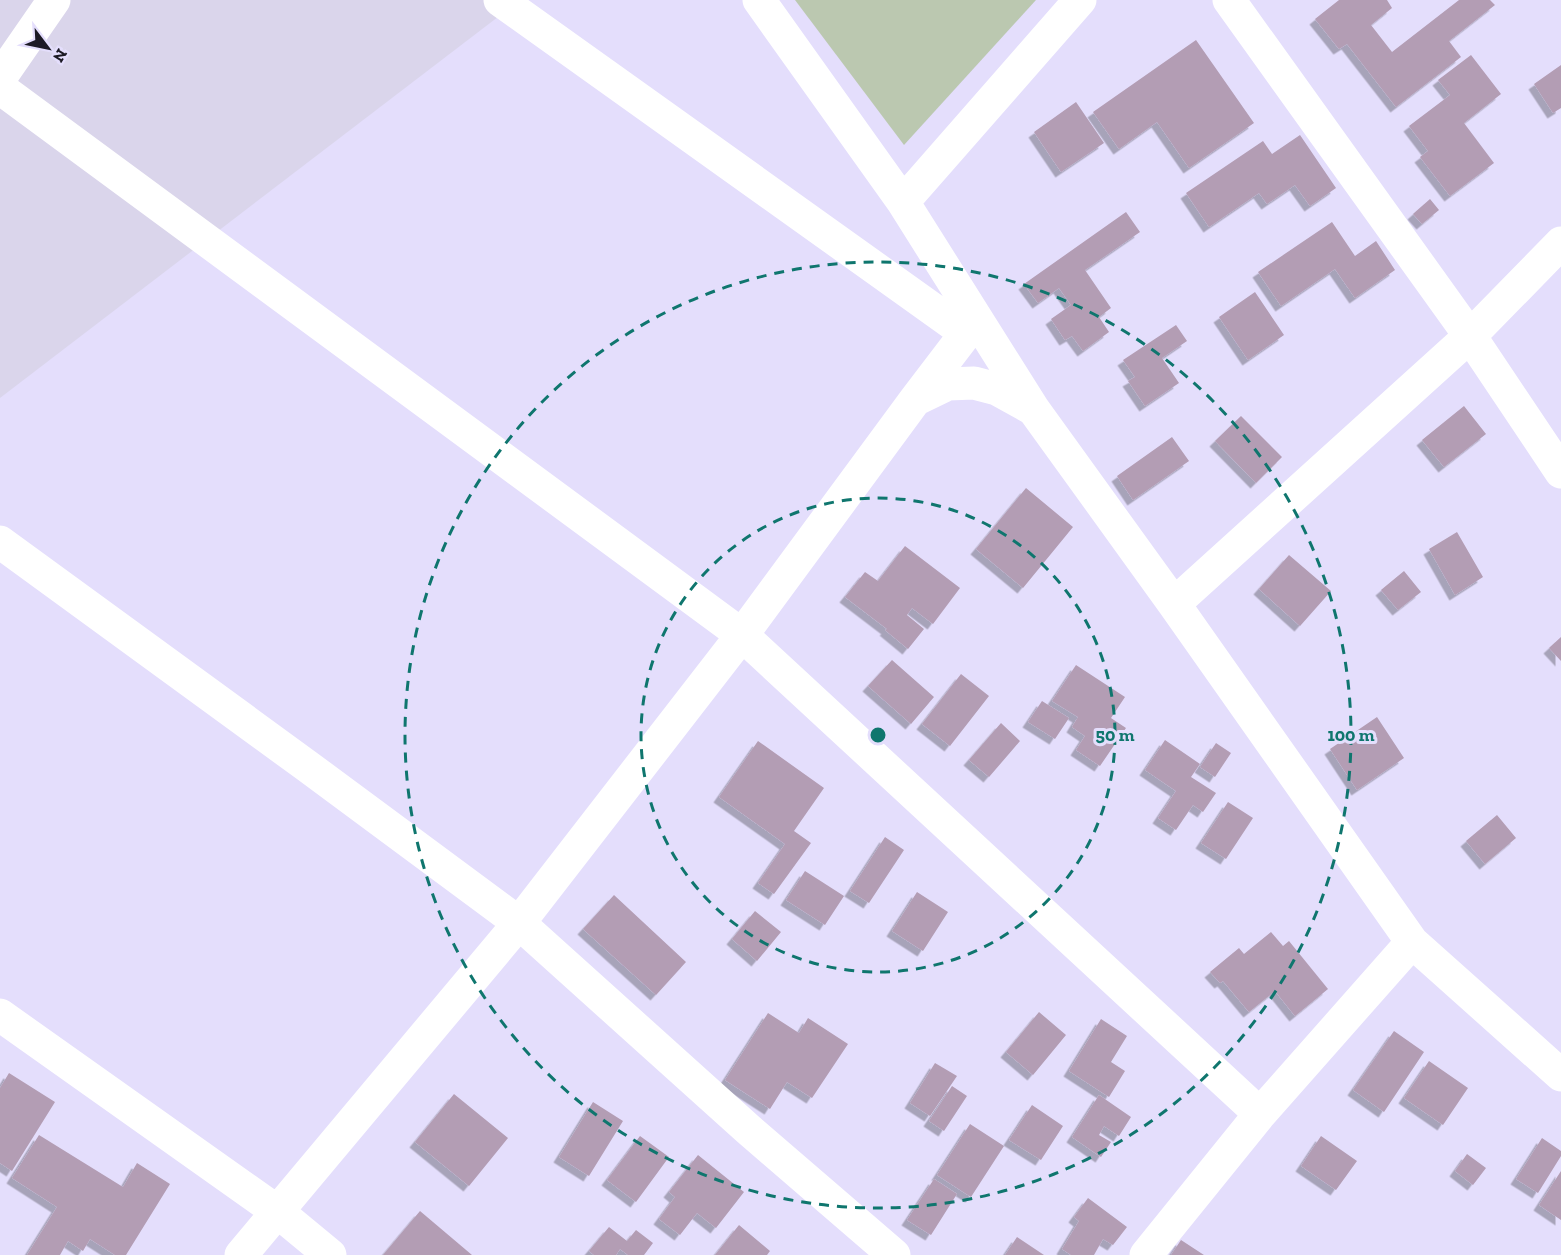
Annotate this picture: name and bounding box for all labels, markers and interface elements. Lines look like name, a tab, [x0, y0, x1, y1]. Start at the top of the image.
north arrow	[18, 18, 78, 78]
text: N	[49, 45, 72, 66]
text: 50 m	[1096, 724, 1135, 746]
text: 100 m	[1327, 724, 1375, 746]
centre of rings	[868, 725, 888, 745]

